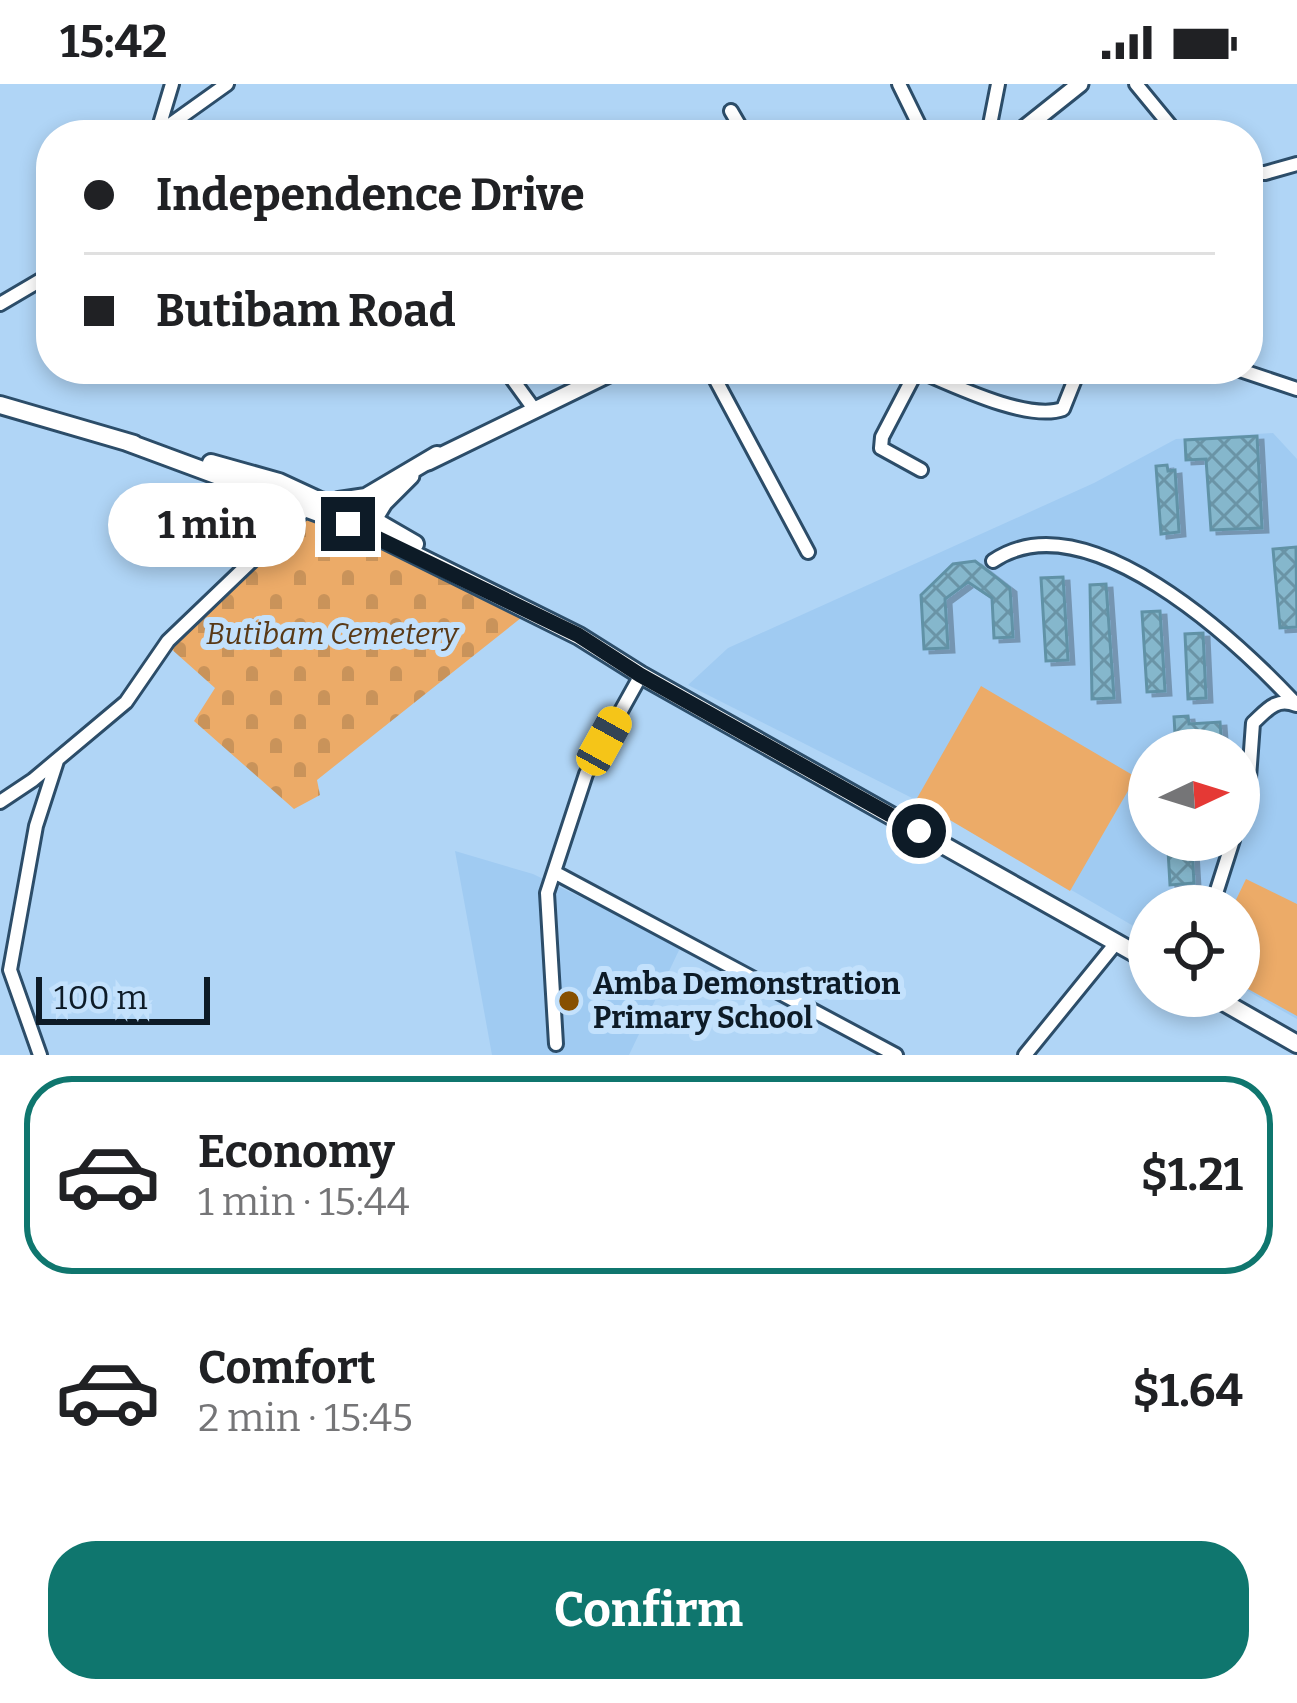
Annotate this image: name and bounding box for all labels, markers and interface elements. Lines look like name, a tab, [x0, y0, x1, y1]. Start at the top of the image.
text: 15:42	[60, 15, 167, 69]
text: Independence Drive	[156, 168, 585, 222]
text: Butibam Road	[156, 284, 456, 338]
callout: 1 min	[108, 482, 306, 566]
route end	[321, 497, 375, 551]
text: 1 min	[158, 502, 256, 548]
park label: Butibam Cemetery	[206, 616, 460, 652]
car	[571, 701, 637, 781]
north arrow	[1128, 729, 1260, 861]
map controls	[1128, 729, 1260, 1017]
route start	[892, 804, 946, 858]
button: locate	[1128, 885, 1260, 1017]
place label: Amba Demonstration Primary School	[593, 966, 901, 1036]
scale bar	[36, 971, 210, 1024]
text: 100 m	[54, 978, 148, 1018]
marker: Amba Demonstration Primary School	[556, 988, 582, 1014]
icon: car	[54, 1121, 162, 1229]
text: Economy	[198, 1125, 395, 1179]
text: $1.21	[1141, 1148, 1243, 1202]
text: 1 min · 15:44	[198, 1179, 410, 1225]
icon: car	[54, 1337, 162, 1445]
text: Comfort	[198, 1341, 376, 1395]
text: $1.64	[1132, 1364, 1243, 1418]
text: 2 min · 15:45	[198, 1395, 413, 1441]
button: Confirm	[48, 1541, 1249, 1679]

